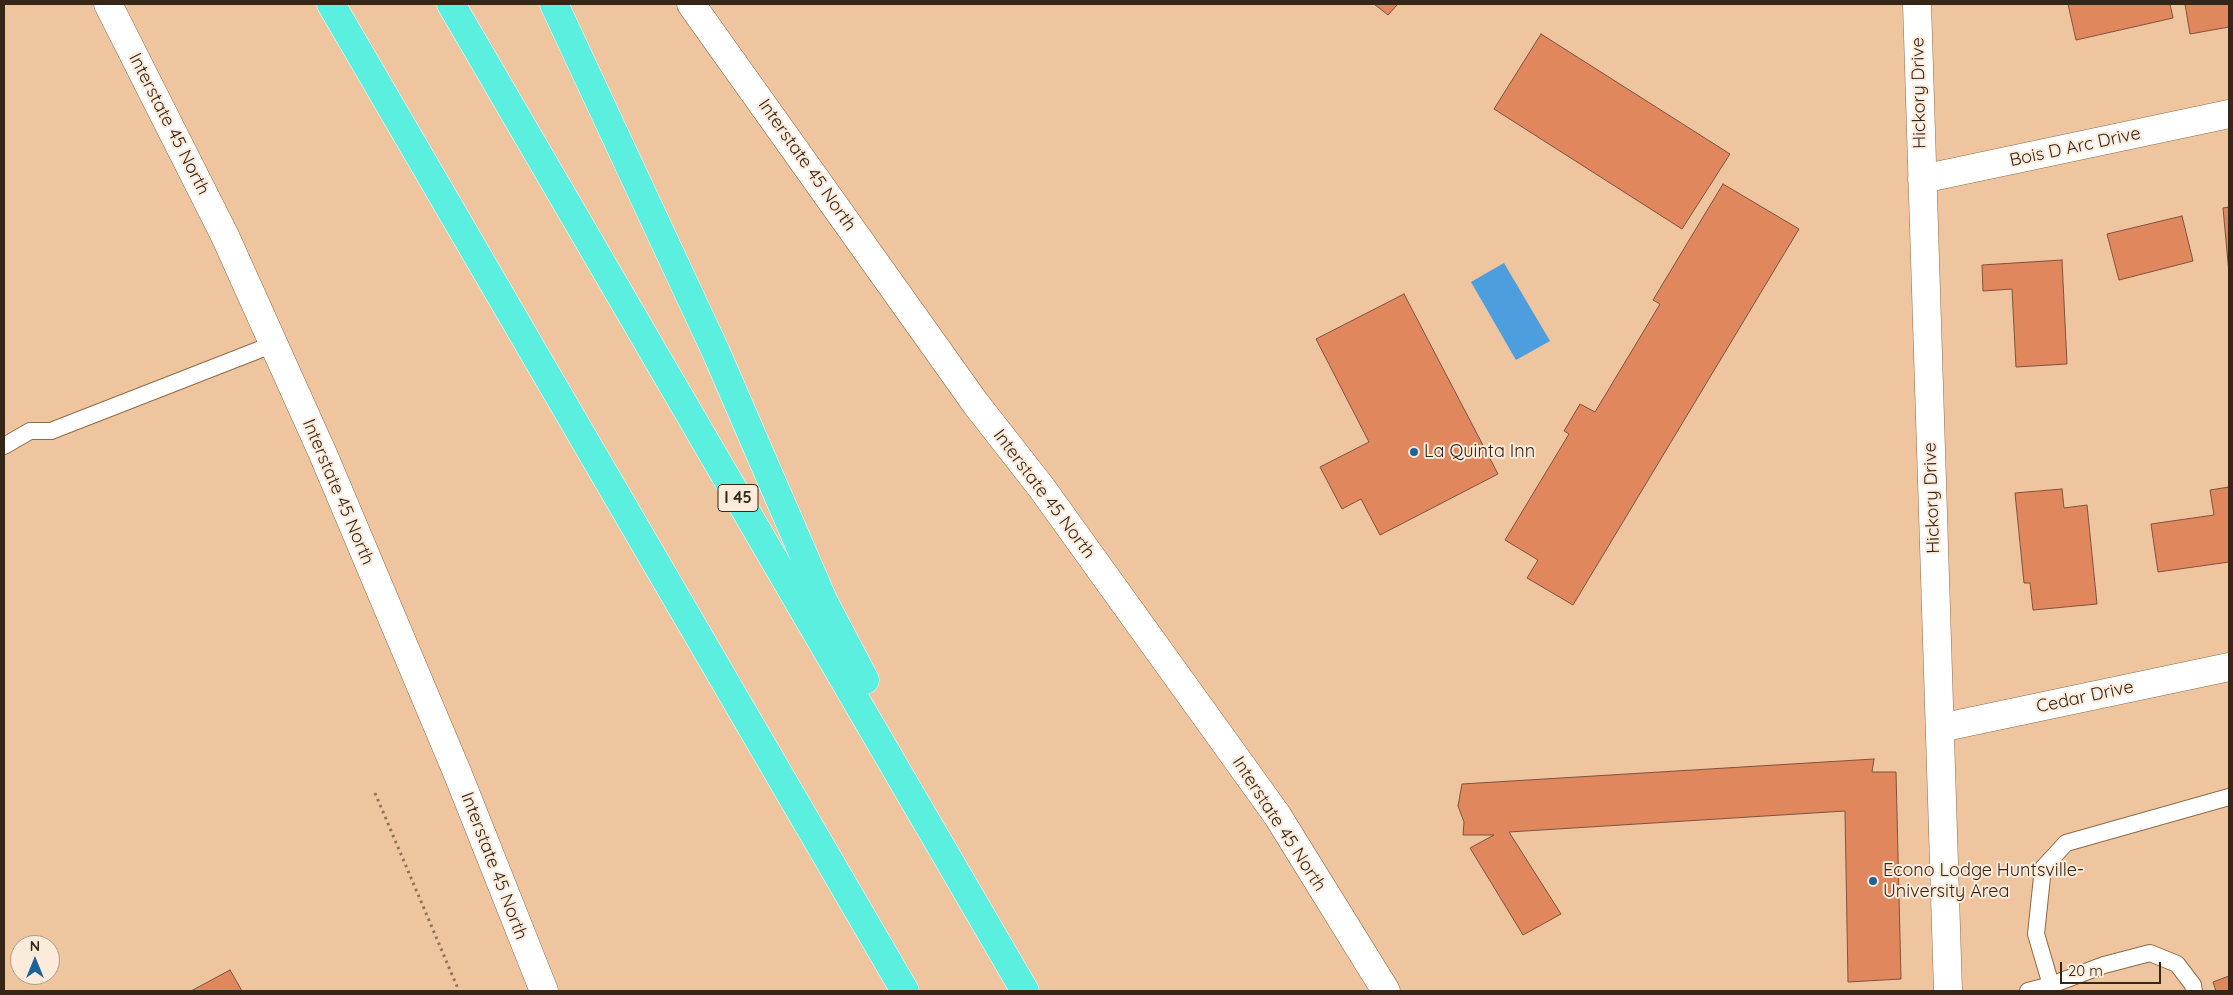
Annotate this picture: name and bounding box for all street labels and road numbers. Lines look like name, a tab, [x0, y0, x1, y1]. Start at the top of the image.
street label: Hickory Drive	[1907, 37, 1931, 149]
street label: Interstate 45 North	[124, 50, 214, 198]
street label: Interstate 45 North	[753, 95, 861, 235]
street label: Bois D Arc Drive	[2008, 123, 2142, 171]
street label: Interstate 45 North	[298, 416, 378, 568]
street label: Interstate 45 North	[988, 425, 1100, 563]
street label: Hickory Drive	[1919, 442, 1945, 554]
road number: I 45	[718, 484, 758, 512]
street label: Cedar Drive	[2034, 676, 2136, 718]
street label: Interstate 45 North	[1227, 753, 1331, 895]
street label: Interstate 45 North	[456, 789, 532, 943]

